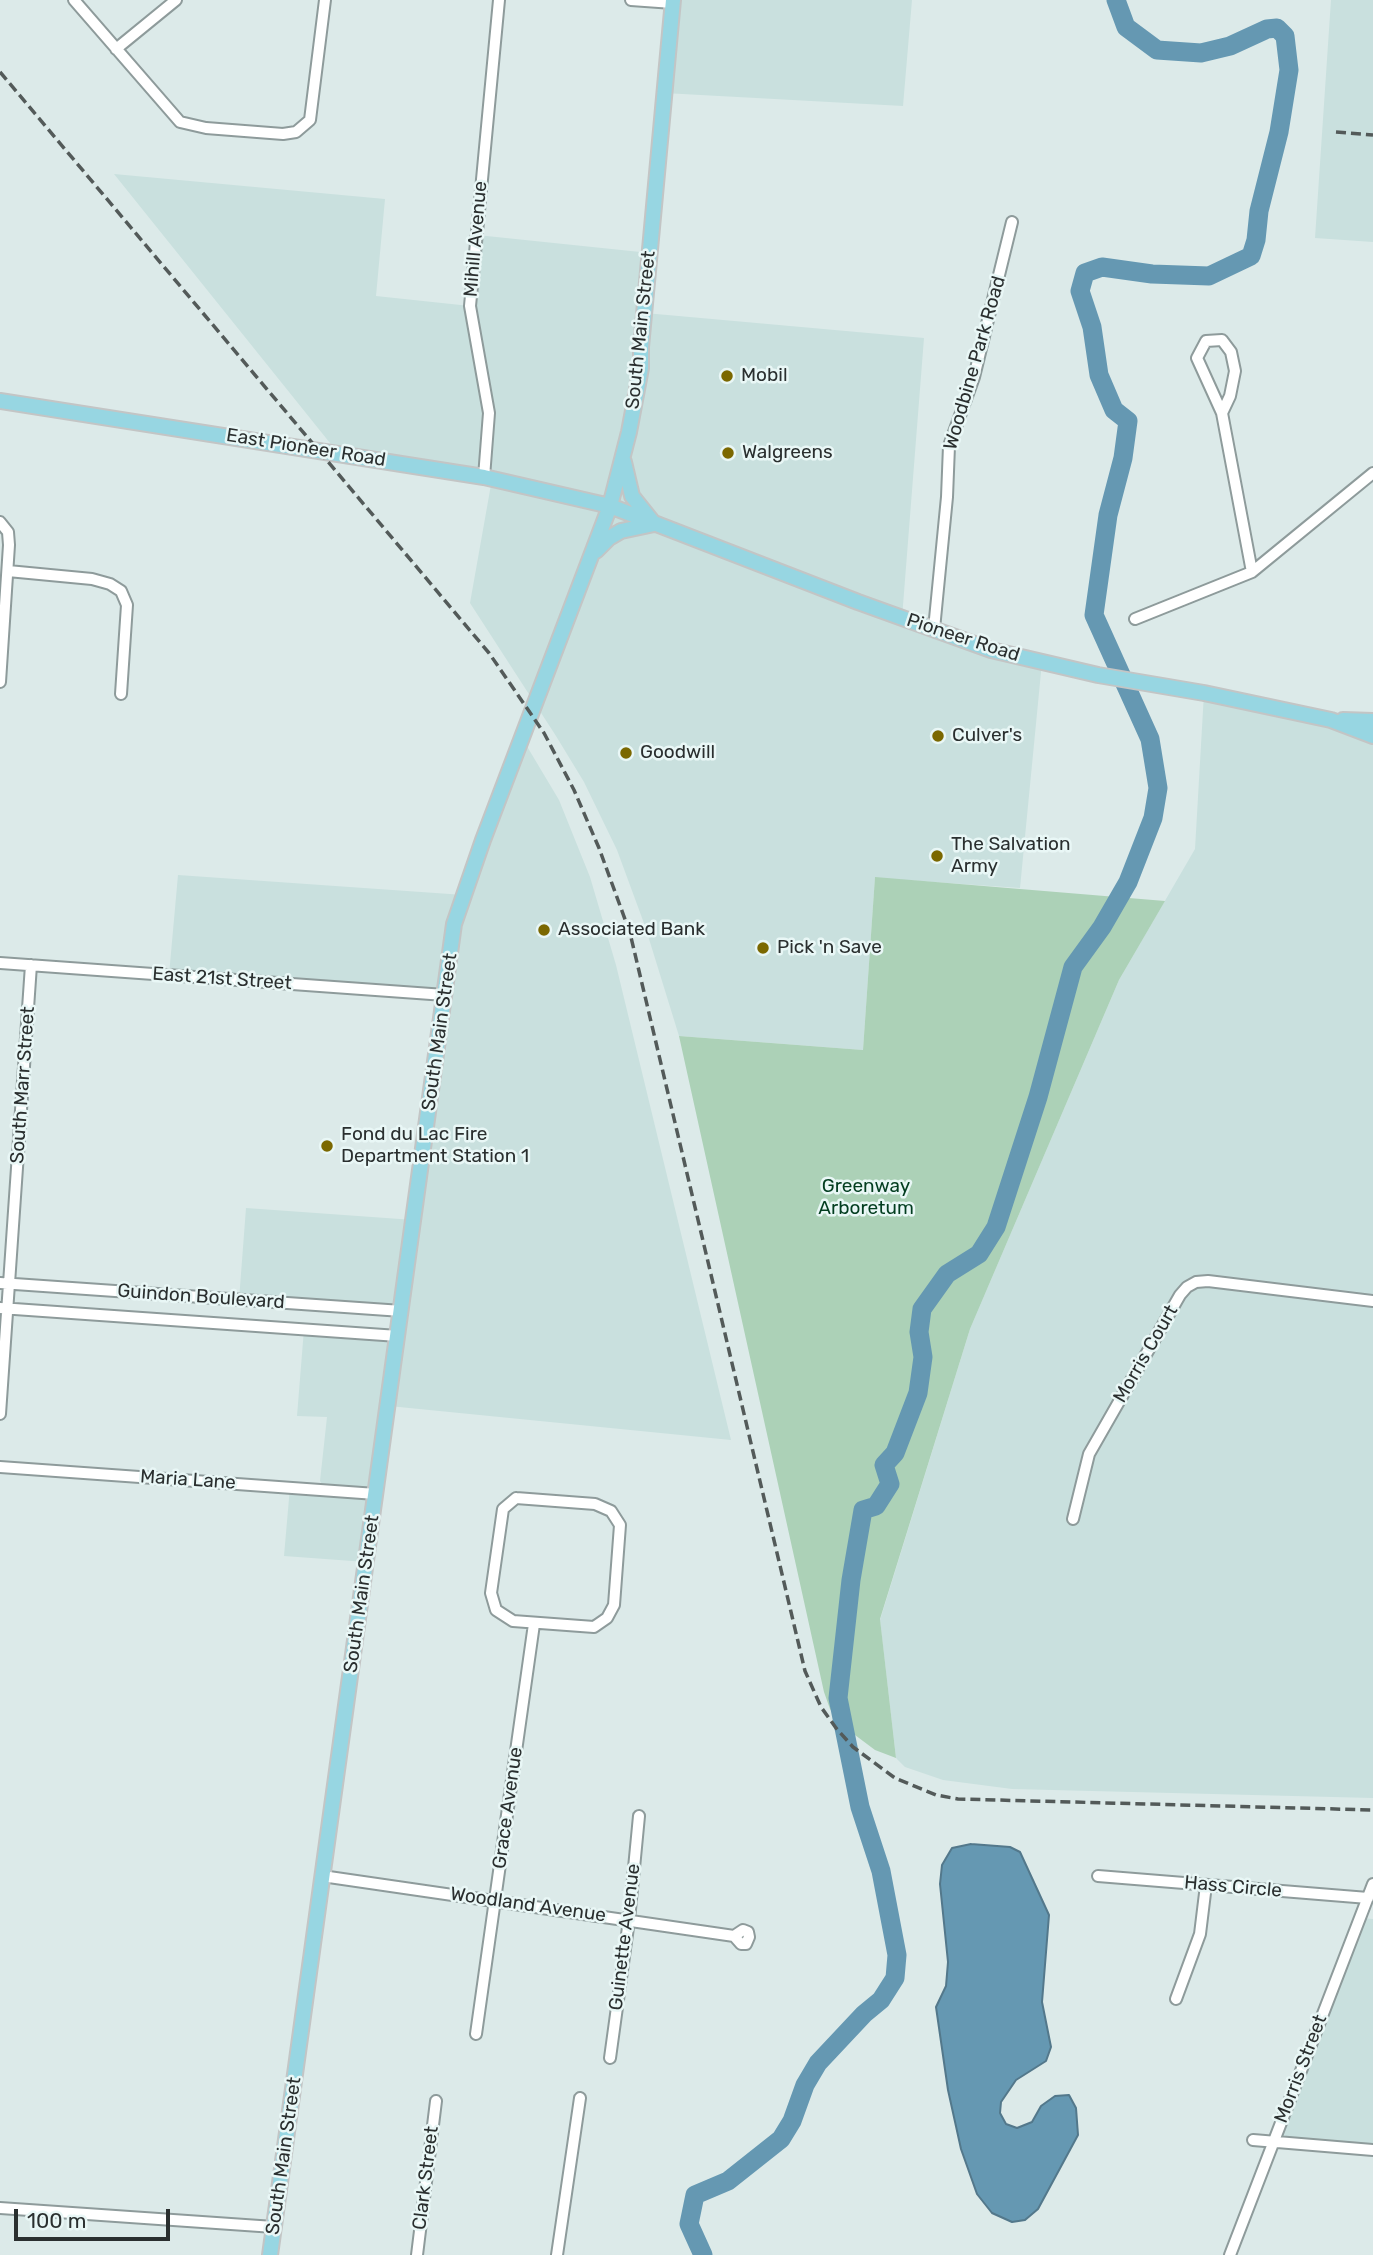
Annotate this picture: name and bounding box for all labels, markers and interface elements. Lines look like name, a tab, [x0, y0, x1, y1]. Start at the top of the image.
street label: Mihill Avenue	[460, 180, 492, 298]
street label: South Main Street	[621, 250, 661, 410]
street label: Woodbine Park Road	[939, 273, 1011, 453]
place label: Mobil	[741, 365, 788, 387]
marker: Mobil	[719, 368, 735, 384]
street label: East Pioneer Road	[225, 424, 387, 472]
place label: Walgreens	[742, 442, 833, 464]
marker: Walgreens	[720, 445, 736, 461]
street label: Pioneer Road	[904, 609, 1022, 667]
place label: Culver's	[952, 725, 1022, 747]
marker: Culver's	[930, 728, 946, 744]
place label: Goodwill	[640, 742, 715, 764]
marker: Goodwill	[618, 745, 634, 761]
place label: The Salvation Army	[951, 834, 1070, 878]
marker: The Salvation Army	[929, 848, 945, 864]
place label: Associated Bank	[558, 919, 705, 941]
marker: Associated Bank	[536, 922, 552, 938]
place label: Pick 'n Save	[777, 937, 882, 959]
marker: Pick 'n Save	[755, 940, 771, 956]
street label: South Main Street	[418, 952, 462, 1112]
street label: East 21st Street	[152, 963, 292, 995]
street label: South Marr Street	[6, 1006, 40, 1164]
place label: Fond du Lac Fire Department Station 1	[341, 1124, 529, 1168]
marker: Fond du Lac Fire Department Station 1	[319, 1138, 335, 1154]
park label: Greenway Arboretum	[818, 1176, 914, 1220]
street label: Guindon Boulevard	[117, 1280, 285, 1314]
street label: Morris Court	[1109, 1301, 1183, 1407]
street label: Maria Lane	[139, 1465, 237, 1495]
street label: South Main Street	[340, 1514, 384, 1674]
street label: Grace Avenue	[488, 1746, 528, 1870]
street label: Guinette Avenue	[605, 1862, 645, 2012]
street label: Hass Circle	[1183, 1871, 1283, 1903]
street label: Woodland Avenue	[449, 1883, 607, 1927]
street label: Morris Street	[1270, 2012, 1332, 2126]
street label: South Main Street	[262, 2076, 306, 2236]
street label: Clark Street	[408, 2125, 444, 2231]
scale bar	[18, 2196, 173, 2240]
text: 100 m	[27, 2208, 86, 2233]

